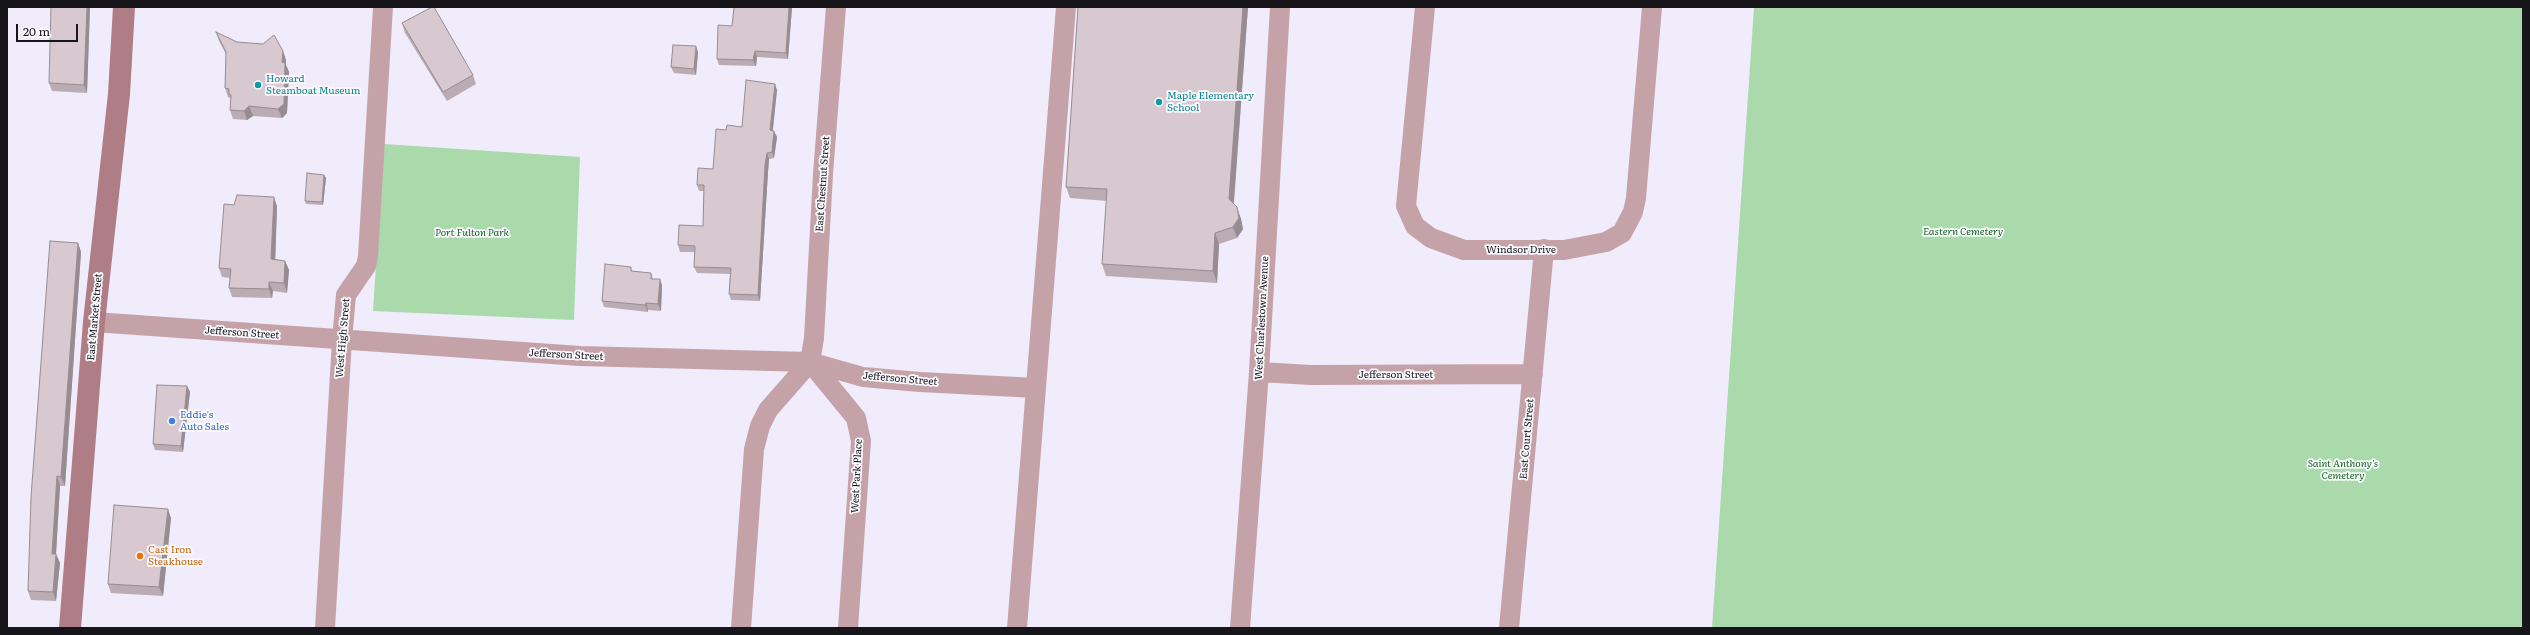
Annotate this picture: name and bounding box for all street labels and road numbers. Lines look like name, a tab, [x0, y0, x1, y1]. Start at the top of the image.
street label: East Chestnut Street	[814, 136, 832, 232]
street label: Windsor Drive	[1486, 244, 1556, 256]
street label: West Charlestown Avenue	[1253, 256, 1271, 380]
street label: East Market Street	[85, 273, 105, 361]
street label: West High Street	[334, 298, 352, 378]
street label: Jefferson Street	[204, 324, 280, 342]
street label: Jefferson Street	[528, 347, 604, 363]
street label: Jefferson Street	[1359, 369, 1433, 381]
street label: Jefferson Street	[862, 370, 938, 388]
street label: East Court Street	[1518, 398, 1536, 480]
street label: West Park Place	[849, 439, 865, 513]

